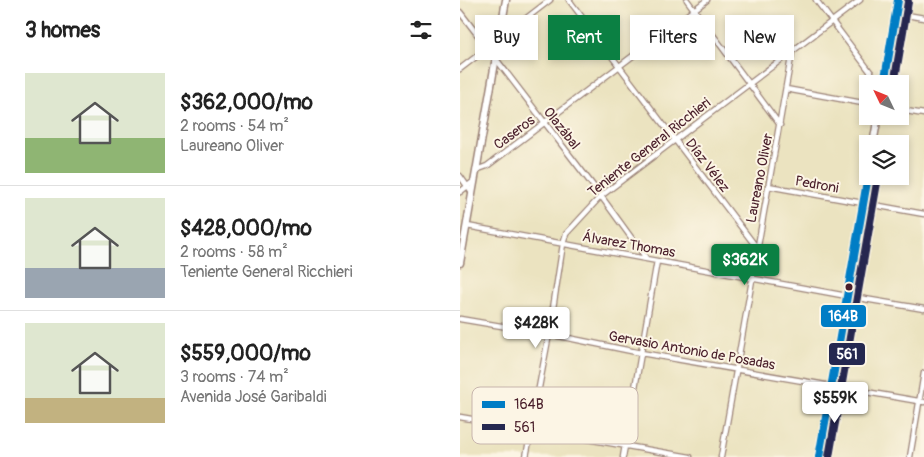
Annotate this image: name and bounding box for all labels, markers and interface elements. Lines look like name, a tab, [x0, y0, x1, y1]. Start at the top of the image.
chip: Buy	[475, 15, 538, 60]
chip: Rent	[548, 15, 620, 60]
chip: Filters	[630, 15, 715, 60]
chip: New	[725, 15, 794, 60]
icon: filters	[407, 16, 435, 44]
text: 3 homes	[25, 17, 100, 44]
north arrow	[859, 75, 909, 125]
map controls	[859, 75, 909, 185]
text: $362,000/mo	[180, 89, 313, 116]
icon: home	[65, 93, 125, 153]
street label: Teniente General Ricchieri	[585, 94, 714, 201]
street label: Olazábal	[540, 104, 583, 153]
street label: Caseros	[490, 111, 539, 153]
text: 2 rooms · 54 m²	[180, 116, 289, 136]
street label: Laureano Oliver	[742, 132, 777, 224]
street label: Díaz Vélez	[682, 135, 733, 196]
button: layers	[859, 135, 909, 185]
text: Laureano Oliver	[180, 136, 284, 156]
street label: Pedroni	[794, 172, 841, 197]
text: $428,000/mo	[180, 215, 312, 242]
icon: home	[65, 218, 125, 278]
street label: Álvarez Thomas	[581, 227, 678, 261]
text: 2 rooms · 58 m²	[180, 242, 288, 262]
pin: $362K	[710, 244, 780, 286]
text: $362K	[722, 250, 768, 270]
text: Teniente General Ricchieri	[180, 262, 353, 282]
unlabelled marker	[844, 282, 854, 292]
line badge: 164B	[820, 304, 867, 328]
pin: $428K	[501, 306, 571, 349]
text: 164B	[828, 308, 858, 325]
text: $428K	[514, 313, 558, 333]
street label: Gervasio Antonio de Posadas	[607, 327, 777, 374]
text: $559,000/mo	[180, 340, 311, 367]
line badge: 561	[828, 342, 866, 366]
icon: home	[65, 343, 125, 403]
text: 561	[836, 346, 858, 363]
text: 3 rooms · 74 m²	[180, 367, 289, 387]
pin: $559K	[800, 382, 870, 424]
text: Avenida José Garibaldi	[180, 387, 327, 407]
legend	[472, 387, 638, 444]
text: $559K	[813, 388, 857, 408]
text: 164B	[514, 396, 544, 413]
text: 561	[514, 419, 535, 436]

